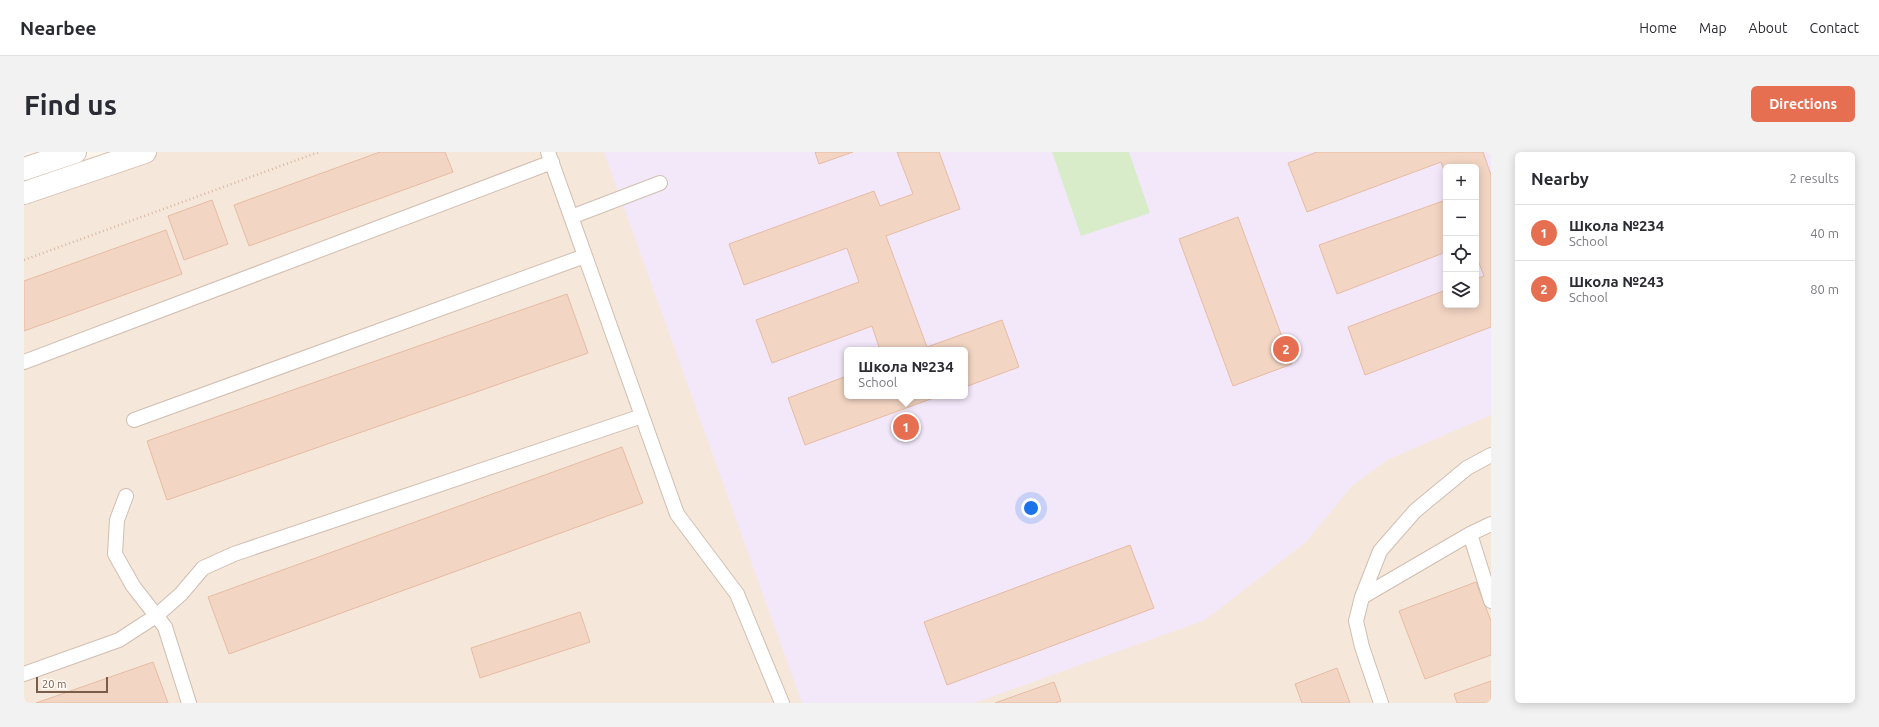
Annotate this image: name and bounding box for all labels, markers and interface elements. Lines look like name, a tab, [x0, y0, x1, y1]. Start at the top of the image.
text: Nearbee	[20, 17, 97, 39]
text: Home	[1639, 20, 1677, 36]
text: Map	[1699, 20, 1727, 36]
text: About	[1749, 20, 1788, 36]
text: Contact	[1810, 20, 1859, 36]
button: Directions	[1751, 86, 1855, 122]
text: Find us	[24, 89, 117, 120]
map controls	[1443, 164, 1479, 308]
button: +	[1443, 164, 1479, 200]
text: Nearby	[1531, 169, 1589, 188]
text: 2 results	[1789, 171, 1839, 185]
button: −	[1443, 200, 1479, 236]
text: Школа №234	[1569, 217, 1664, 234]
text: 1	[1540, 226, 1548, 240]
text: 40 m	[1810, 226, 1839, 240]
text: School	[1569, 234, 1608, 248]
button: locate	[1443, 236, 1479, 272]
button: layers	[1443, 272, 1479, 308]
text: Школа №243	[1569, 273, 1664, 290]
text: 2	[1540, 282, 1548, 296]
text: 80 m	[1810, 282, 1839, 296]
text: School	[1569, 290, 1608, 304]
pin: 2	[1273, 334, 1299, 364]
popup	[844, 347, 968, 399]
text: Школа №234	[858, 358, 954, 375]
text: School	[858, 375, 897, 389]
pin: 1	[893, 412, 919, 442]
your location	[1021, 498, 1041, 518]
scale bar	[36, 675, 108, 694]
text: 20 m	[42, 678, 66, 690]

